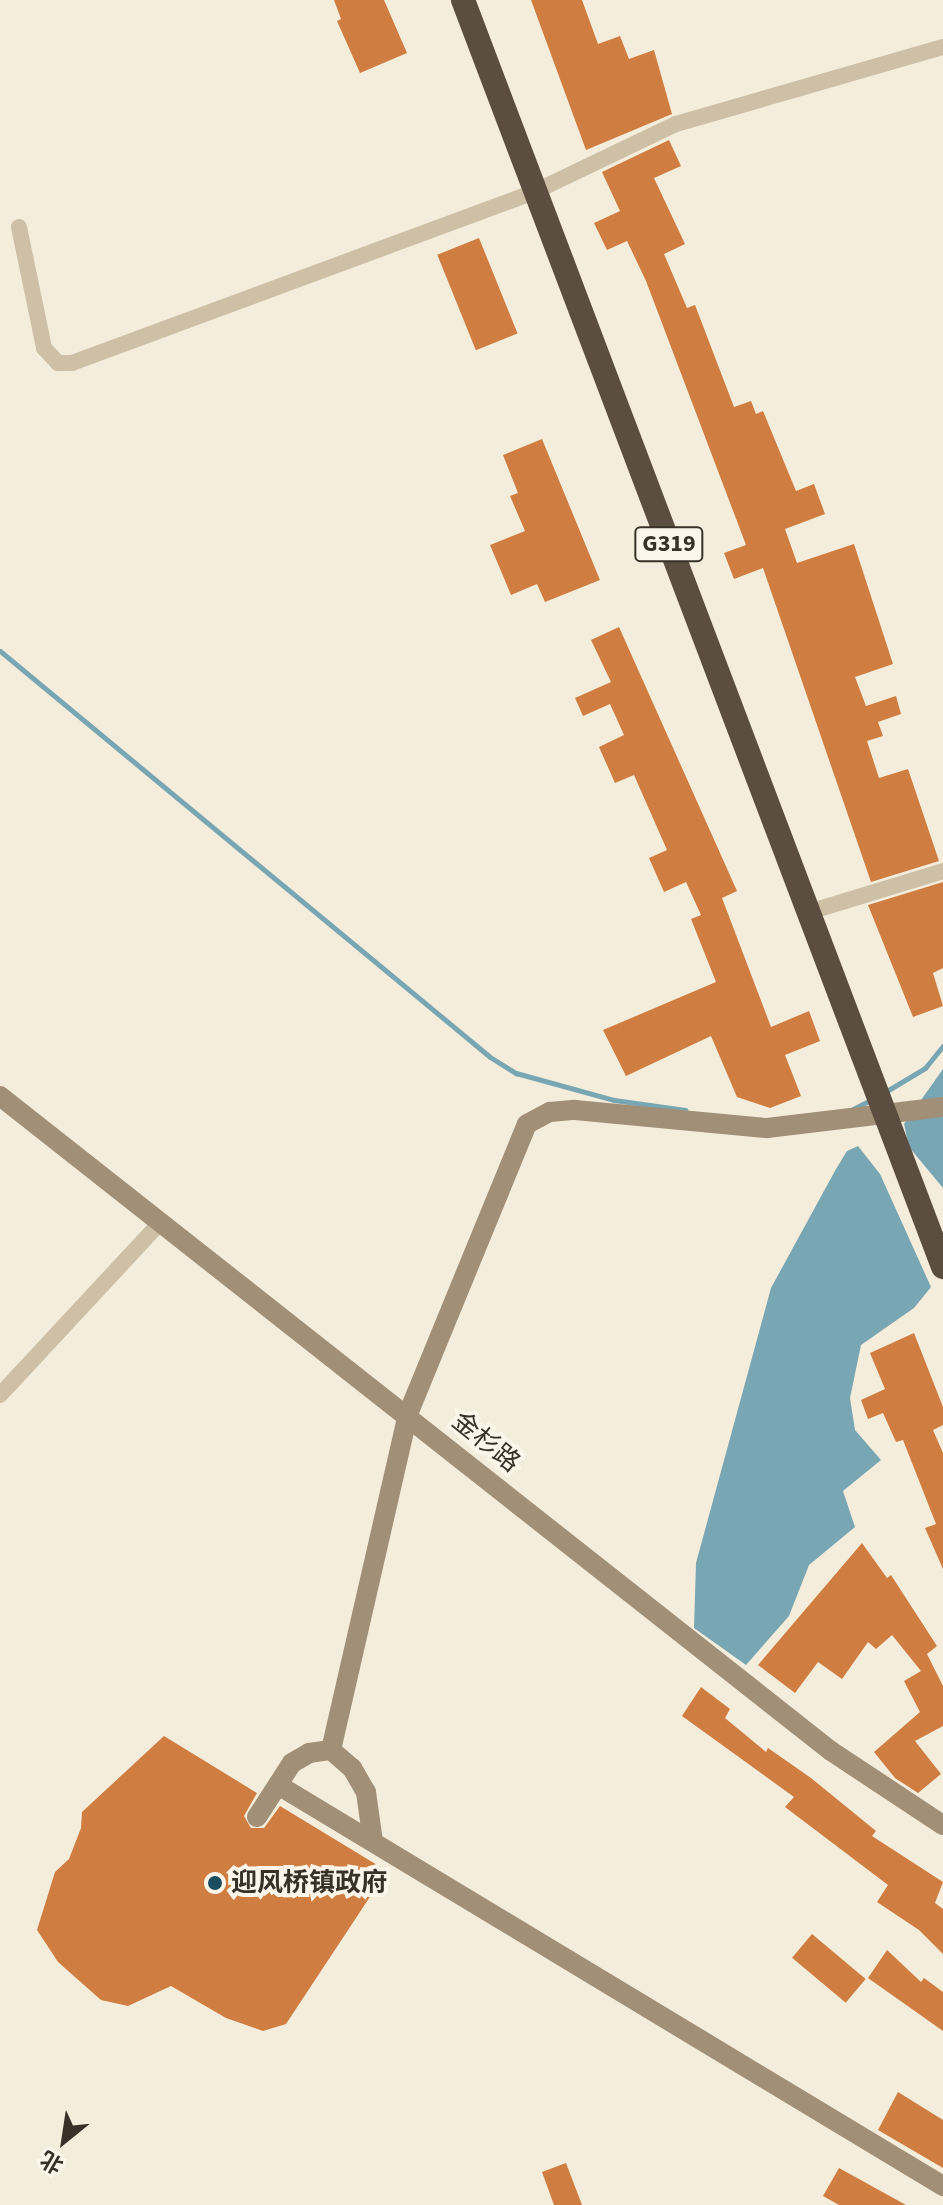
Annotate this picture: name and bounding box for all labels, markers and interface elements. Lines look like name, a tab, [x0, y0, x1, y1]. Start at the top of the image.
road number: G319	[633, 524, 705, 564]
street label: 金杉路	[446, 1405, 526, 1479]
place label: 迎风桥镇政府	[231, 1867, 387, 1899]
marker: 迎风桥镇政府	[206, 1874, 224, 1892]
north arrow	[24, 2101, 104, 2181]
text: 北	[34, 2142, 70, 2181]

